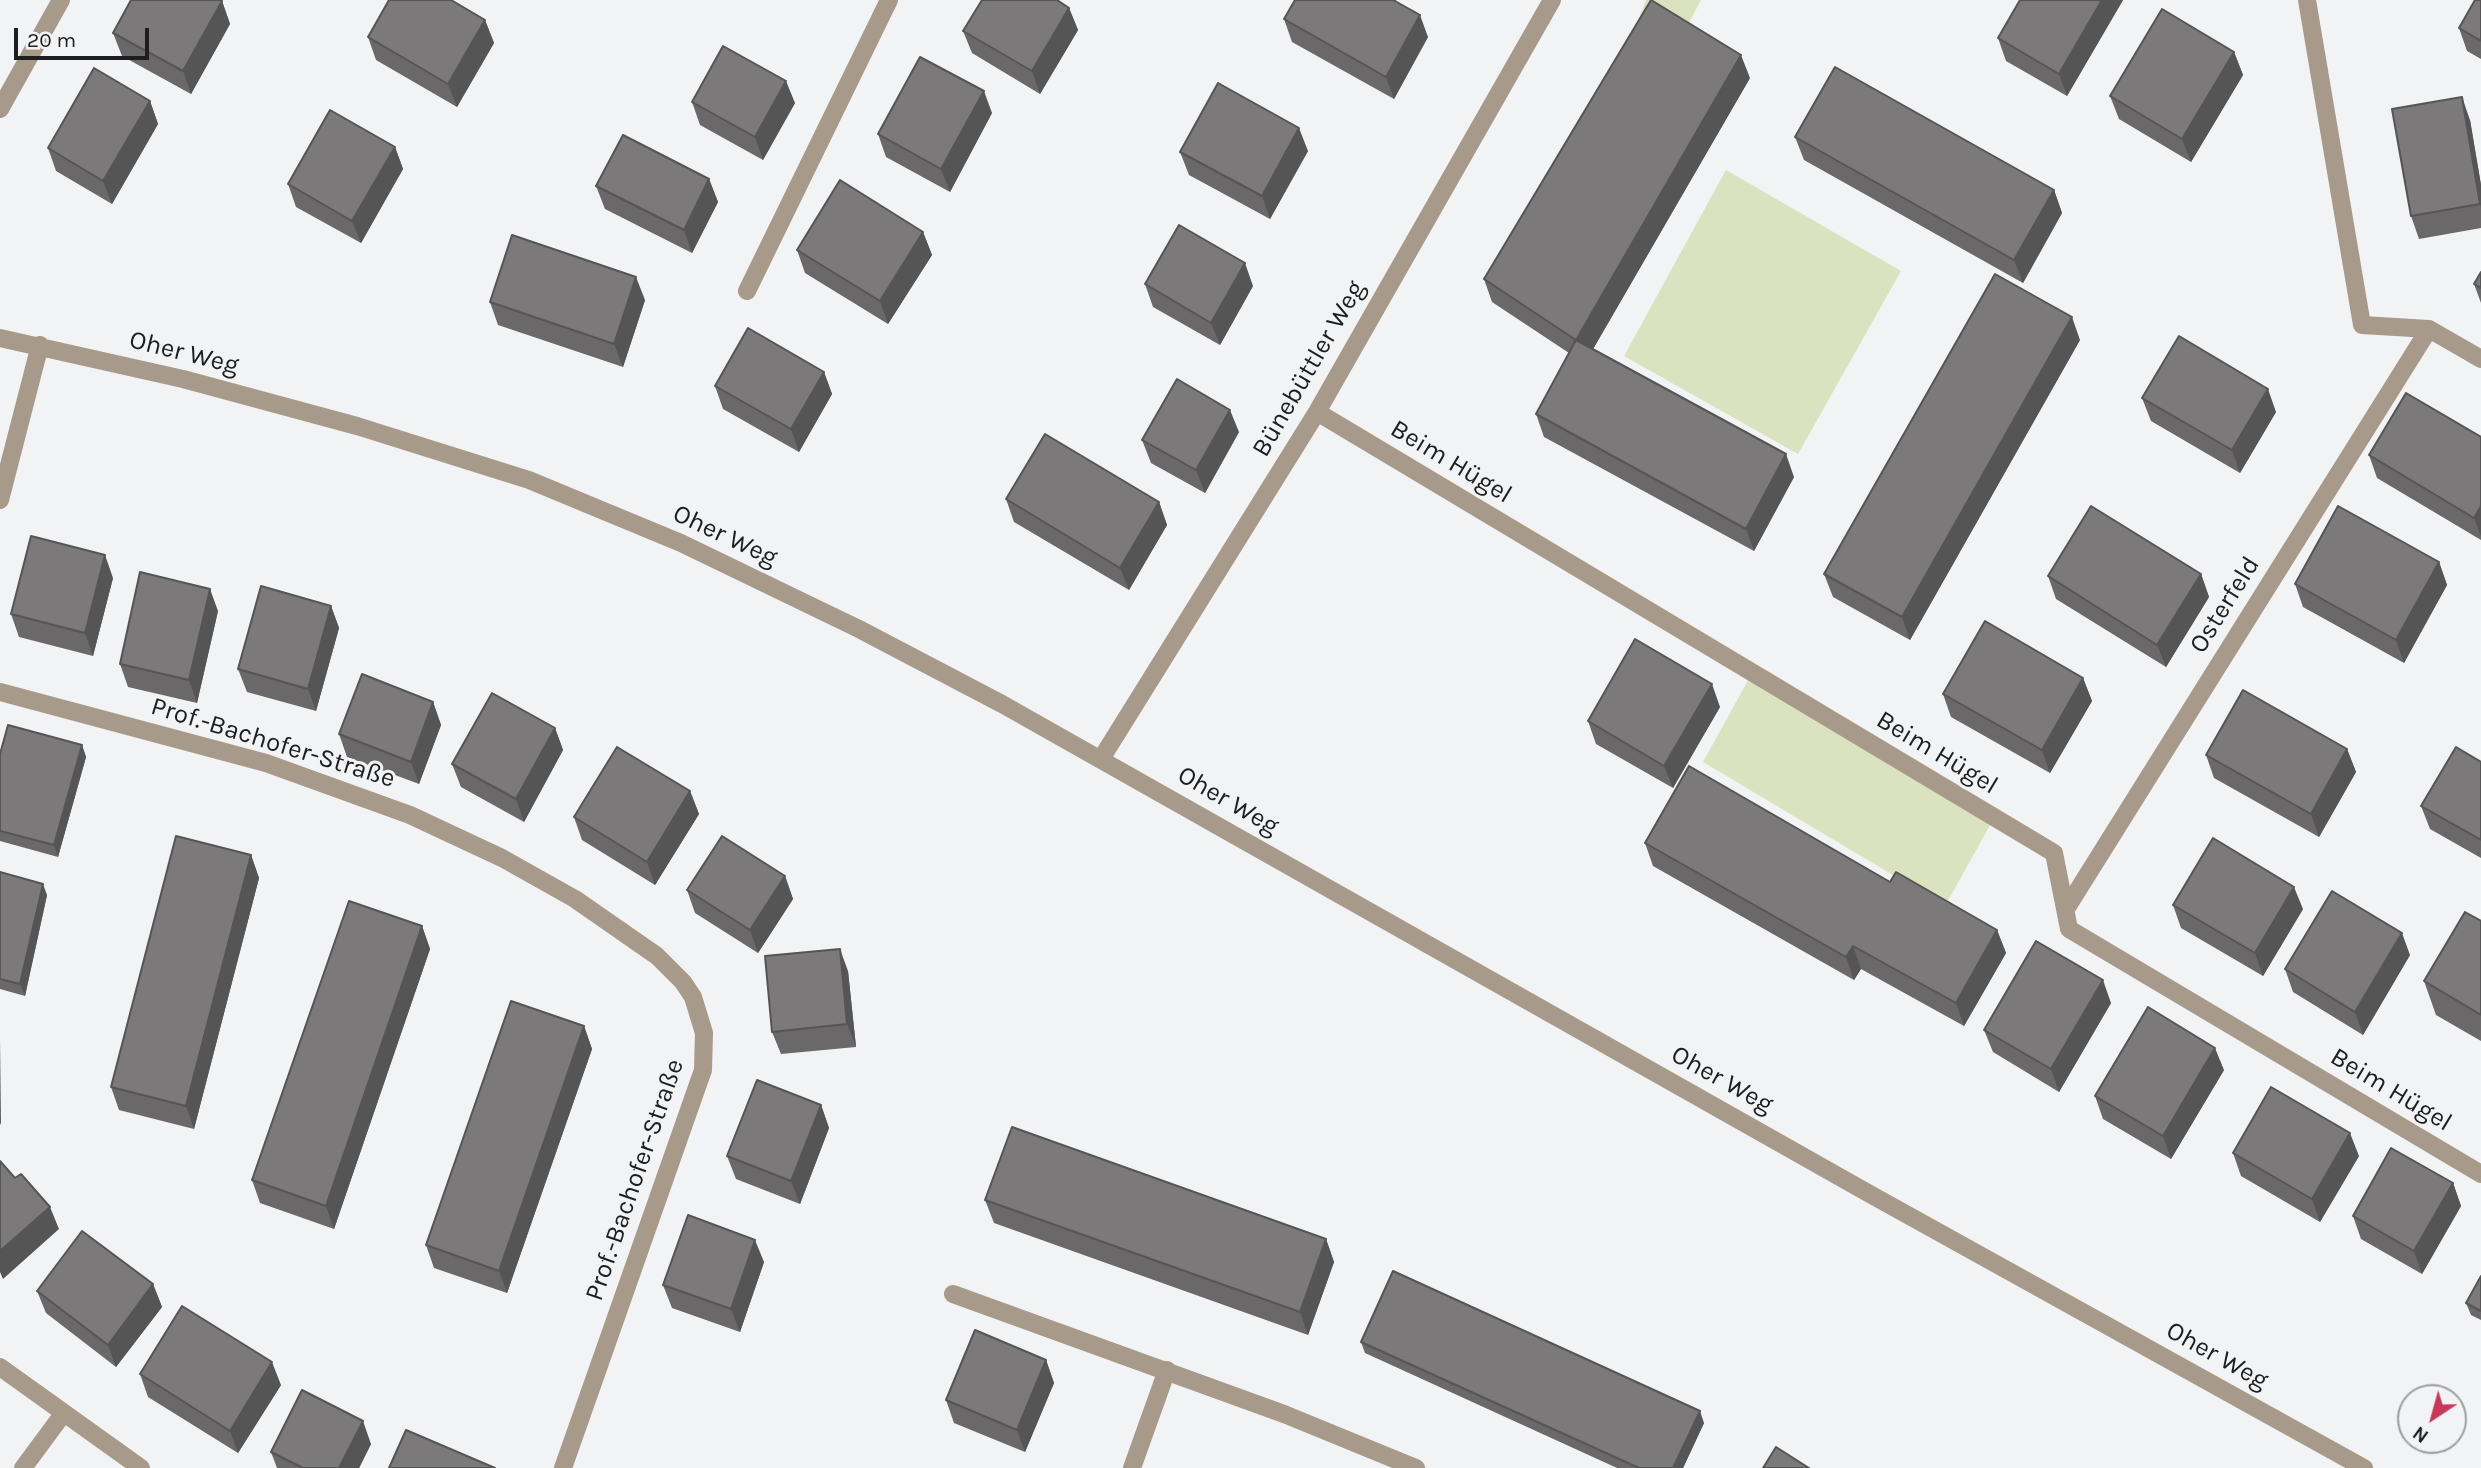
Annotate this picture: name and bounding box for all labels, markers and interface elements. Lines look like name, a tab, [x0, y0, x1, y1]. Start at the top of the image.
scale bar	[18, 14, 152, 58]
text: 20 m	[27, 28, 76, 52]
street label: Bünebüttler Weg	[1246, 275, 1372, 463]
street label: Oher Weg	[126, 324, 242, 382]
street label: Beim Hügel	[1385, 414, 1517, 510]
street label: Oher Weg	[668, 498, 782, 574]
street label: Osterfeld	[2183, 551, 2267, 659]
street label: Prof.-Bachofer-Straße	[147, 691, 399, 795]
street label: Beim Hügel	[1871, 705, 2003, 801]
street label: Oher Weg	[1172, 760, 1284, 842]
street label: Oher Weg	[1666, 1039, 1778, 1121]
street label: Beim Hügel	[2325, 1042, 2457, 1138]
street label: Prof.-Bachofer-Straße	[579, 1055, 691, 1305]
street label: Oher Weg	[2161, 1315, 2273, 1397]
north arrow	[2397, 1384, 2467, 1454]
text: N	[2409, 1421, 2433, 1447]

